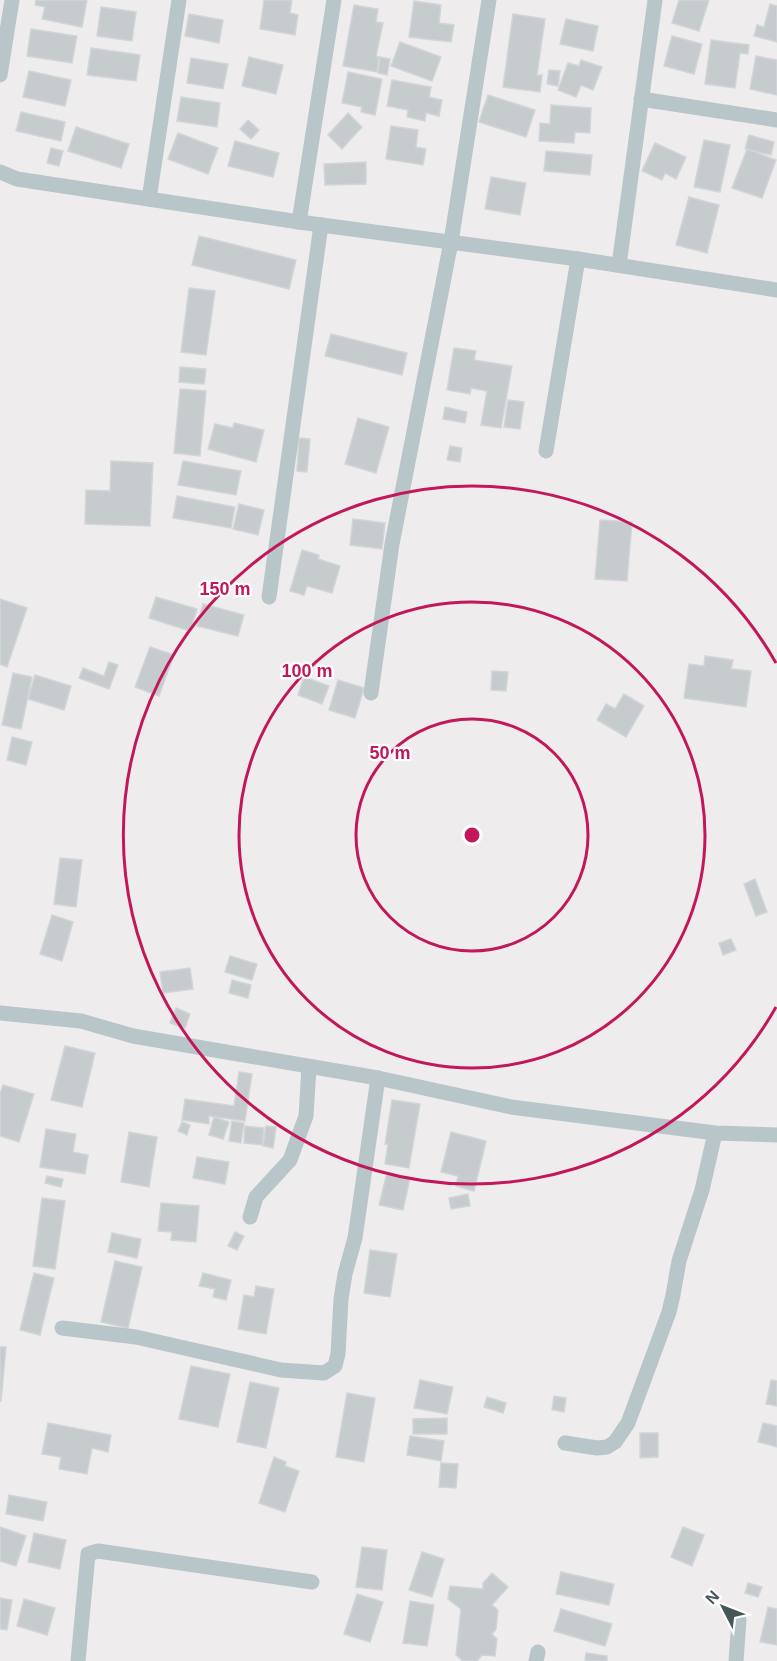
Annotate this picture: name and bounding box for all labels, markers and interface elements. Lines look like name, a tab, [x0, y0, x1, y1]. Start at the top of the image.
text: 150 m	[199, 579, 251, 599]
text: 100 m	[281, 661, 333, 681]
text: 50 m	[369, 743, 411, 763]
centre of rings	[462, 825, 482, 845]
north arrow	[693, 1577, 753, 1637]
text: N	[702, 1587, 722, 1607]

